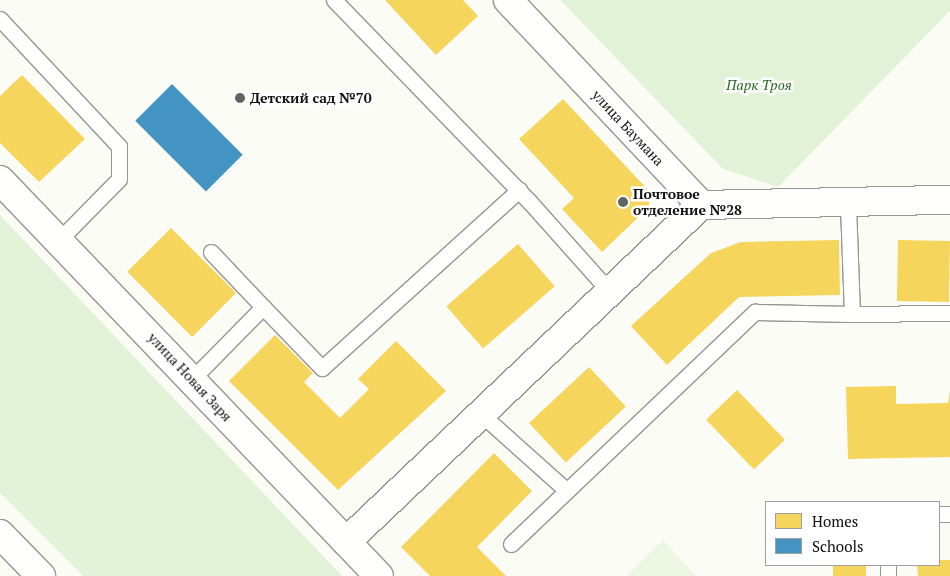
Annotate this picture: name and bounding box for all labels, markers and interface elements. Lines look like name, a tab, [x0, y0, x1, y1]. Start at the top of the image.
park label: Парк Троя	[726, 77, 792, 93]
street label: улица Баумана	[589, 87, 667, 169]
place label: Детский сад №70	[250, 90, 372, 106]
marker: Детский сад №70	[234, 92, 246, 104]
place label: Почтовое отделение №28	[633, 186, 742, 218]
marker: Почтовое отделение №28	[617, 196, 629, 208]
street label: улица Новая Заря	[145, 329, 235, 425]
legend	[765, 501, 940, 566]
text: Homes	[812, 511, 858, 531]
text: Schools	[812, 536, 863, 556]

